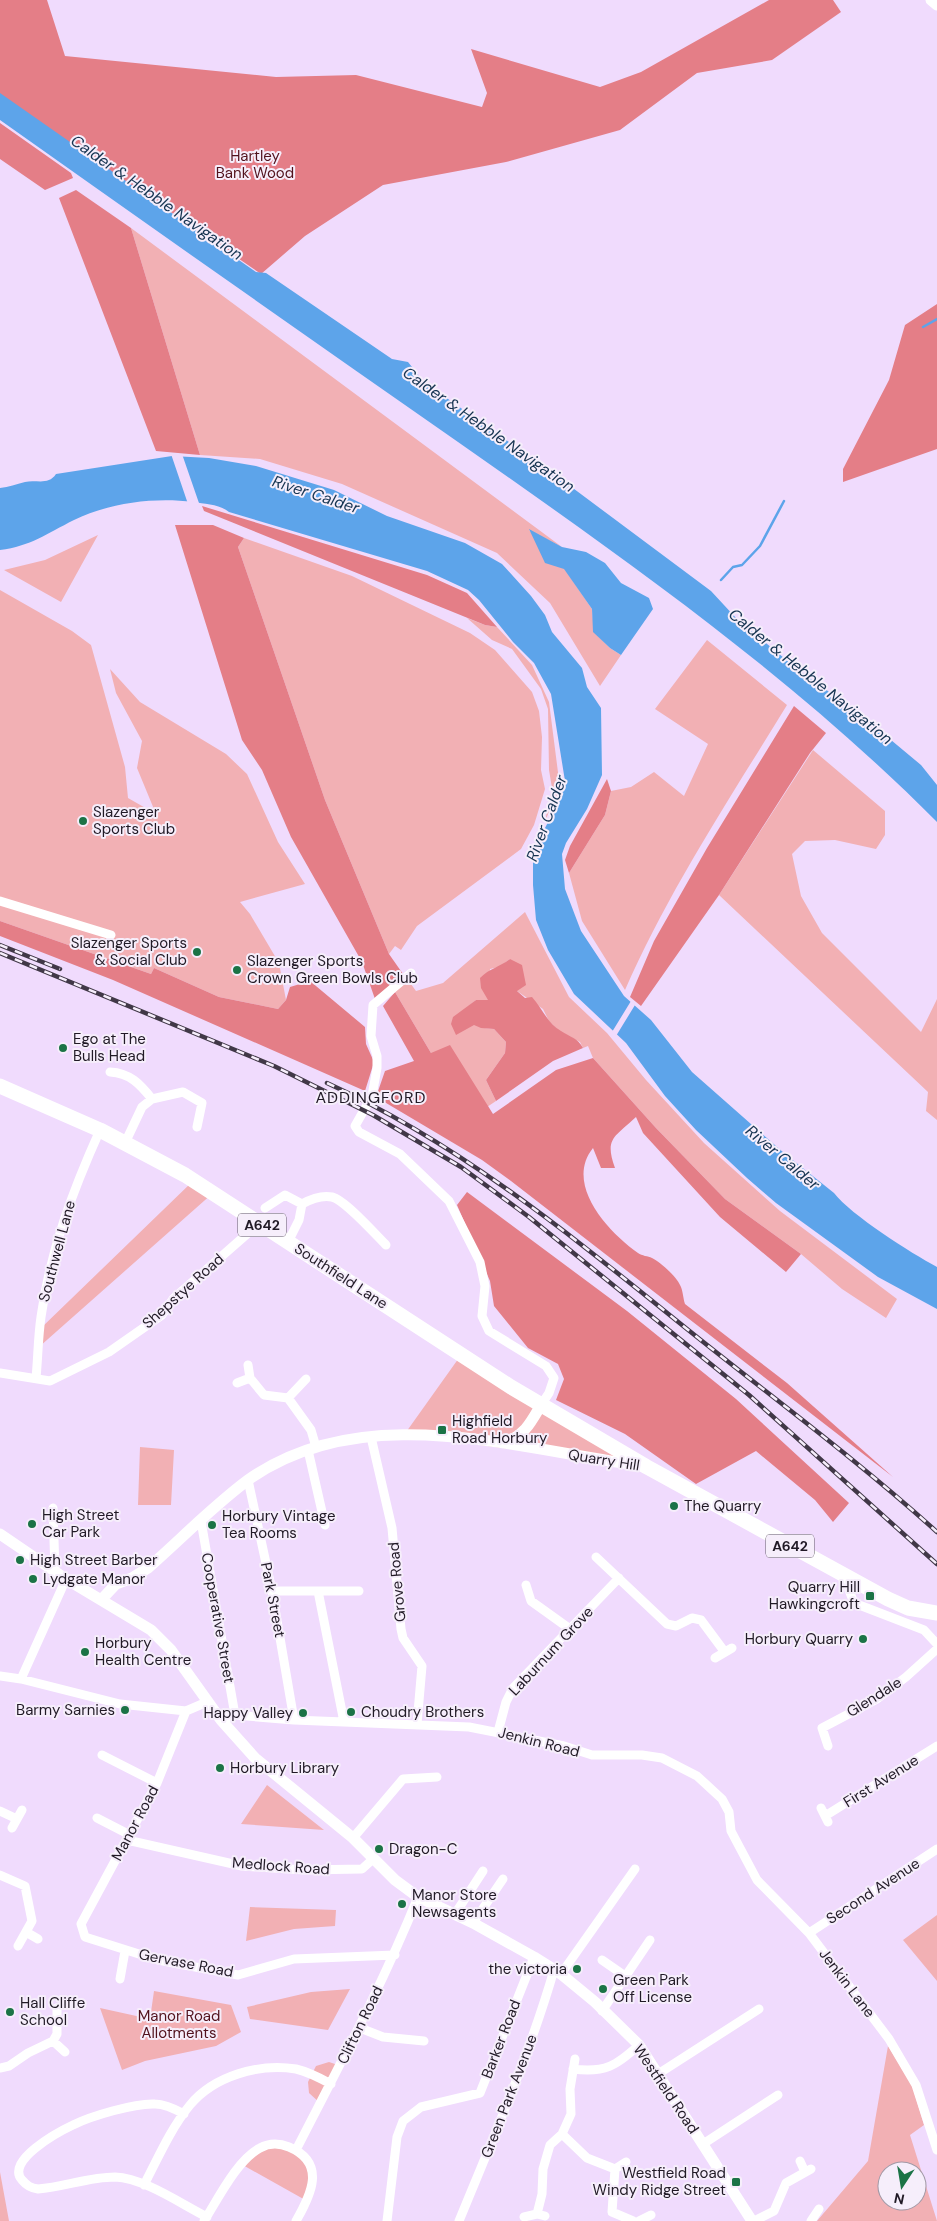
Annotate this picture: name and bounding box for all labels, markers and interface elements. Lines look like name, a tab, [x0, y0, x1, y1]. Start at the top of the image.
water label: Calder & Hebble Navigation	[67, 130, 247, 265]
park label: Hartley Bank Wood	[216, 146, 294, 183]
water label: Calder & Hebble Navigation	[399, 362, 579, 497]
water label: River Calder	[270, 471, 363, 519]
water label: Calder & Hebble Navigation	[724, 604, 897, 749]
water label: River Calder	[521, 771, 572, 864]
place label: Slazenger Sports Club	[93, 802, 175, 839]
marker: Slazenger Sports Club	[77, 815, 89, 827]
place label: Slazenger Sports & Social Club	[71, 933, 187, 970]
marker: Slazenger Sports & Social Club	[191, 946, 203, 958]
place label: Slazenger Sports Crown Green Bowls Club	[247, 951, 418, 988]
marker: Slazenger Sports Crown Green Bowls Club	[231, 964, 243, 976]
place label: Ego at The Bulls Head	[73, 1029, 146, 1066]
marker: Ego at The Bulls Head	[57, 1042, 69, 1054]
district label: ADDINGFORD	[315, 1087, 427, 1108]
water label: River Calder	[741, 1120, 825, 1195]
street label: Southwell Lane	[34, 1198, 80, 1304]
road number: A642	[238, 1214, 286, 1236]
street label: Southfield Lane	[290, 1238, 392, 1314]
street label: Shepstye Road	[138, 1249, 228, 1333]
place label: Highfield Road Horbury	[452, 1411, 548, 1448]
marker: Highfield Road Horbury	[436, 1424, 448, 1436]
street label: Quarry Hill	[567, 1444, 641, 1476]
place label: The Quarry	[684, 1496, 762, 1516]
marker: The Quarry	[668, 1500, 680, 1512]
place label: High Street Car Park	[42, 1505, 119, 1542]
place label: Horbury Vintage Tea Rooms	[222, 1506, 335, 1543]
marker: High Street Car Park	[26, 1518, 38, 1530]
marker: Horbury Vintage Tea Rooms	[206, 1519, 218, 1531]
road number: A642	[766, 1534, 814, 1558]
street label: Grove Road	[384, 1541, 410, 1623]
place label: High Street Barber	[30, 1550, 158, 1570]
street label: Cooperative Street	[197, 1551, 239, 1685]
marker: High Street Barber	[14, 1554, 26, 1566]
street label: Park Street	[256, 1561, 290, 1639]
place label: Lydgate Manor	[43, 1569, 146, 1589]
marker: Lydgate Manor	[27, 1573, 39, 1585]
place label: Quarry Hill Hawkingcroft	[769, 1577, 860, 1614]
marker: Quarry Hill Hawkingcroft	[864, 1590, 876, 1602]
street label: Laburnum Grove	[504, 1602, 598, 1700]
place label: Horbury Quarry	[745, 1629, 854, 1649]
place label: Horbury Health Centre	[95, 1633, 191, 1670]
marker: Horbury Quarry	[857, 1633, 869, 1645]
marker: Horbury Health Centre	[79, 1646, 91, 1658]
street label: Glendale	[843, 1672, 905, 1722]
place label: Barmy Sarnies	[16, 1700, 115, 1720]
place label: Choudry Brothers	[361, 1702, 484, 1722]
place label: Happy Valley	[204, 1703, 294, 1723]
marker: Barmy Sarnies	[119, 1704, 131, 1716]
marker: Choudry Brothers	[345, 1706, 357, 1718]
marker: Happy Valley	[297, 1707, 309, 1719]
street label: Jenkin Road	[496, 1722, 582, 1762]
street label: First Avenue	[840, 1750, 922, 1812]
place label: Horbury Library	[230, 1758, 340, 1778]
marker: Horbury Library	[214, 1762, 226, 1774]
street label: Manor Road	[107, 1782, 163, 1864]
place label: Dragon-C	[389, 1839, 458, 1859]
marker: Dragon-C	[373, 1843, 385, 1855]
street label: Medlock Road	[231, 1853, 331, 1879]
street label: Second Avenue	[822, 1853, 924, 1929]
place label: Manor Store Newsagents	[412, 1885, 497, 1922]
marker: Manor Store Newsagents	[396, 1898, 408, 1910]
street label: Gervase Road	[137, 1944, 235, 1982]
street label: Jenkin Lane	[814, 1944, 880, 2022]
place label: the victoria	[488, 1959, 567, 1979]
marker: the victoria	[571, 1963, 583, 1975]
place label: Green Park Off License	[613, 1970, 692, 2007]
street label: Clifton Road	[332, 1982, 388, 2068]
marker: Green Park Off License	[597, 1983, 609, 1995]
place label: Hall Cliffe School	[20, 1993, 85, 2030]
street label: Barker Road	[477, 1997, 525, 2081]
marker: Hall Cliffe School	[4, 2006, 16, 2018]
park label: Manor Road Allotments	[138, 2006, 220, 2043]
street label: Green Park Avenue	[476, 2031, 542, 2161]
street label: Westfield Road	[629, 2040, 703, 2138]
north arrow	[877, 2161, 927, 2211]
place label: Westfield Road Windy Ridge Street	[593, 2163, 726, 2200]
marker: Westfield Road Windy Ridge Street	[730, 2176, 742, 2188]
text: N	[892, 2189, 906, 2209]

